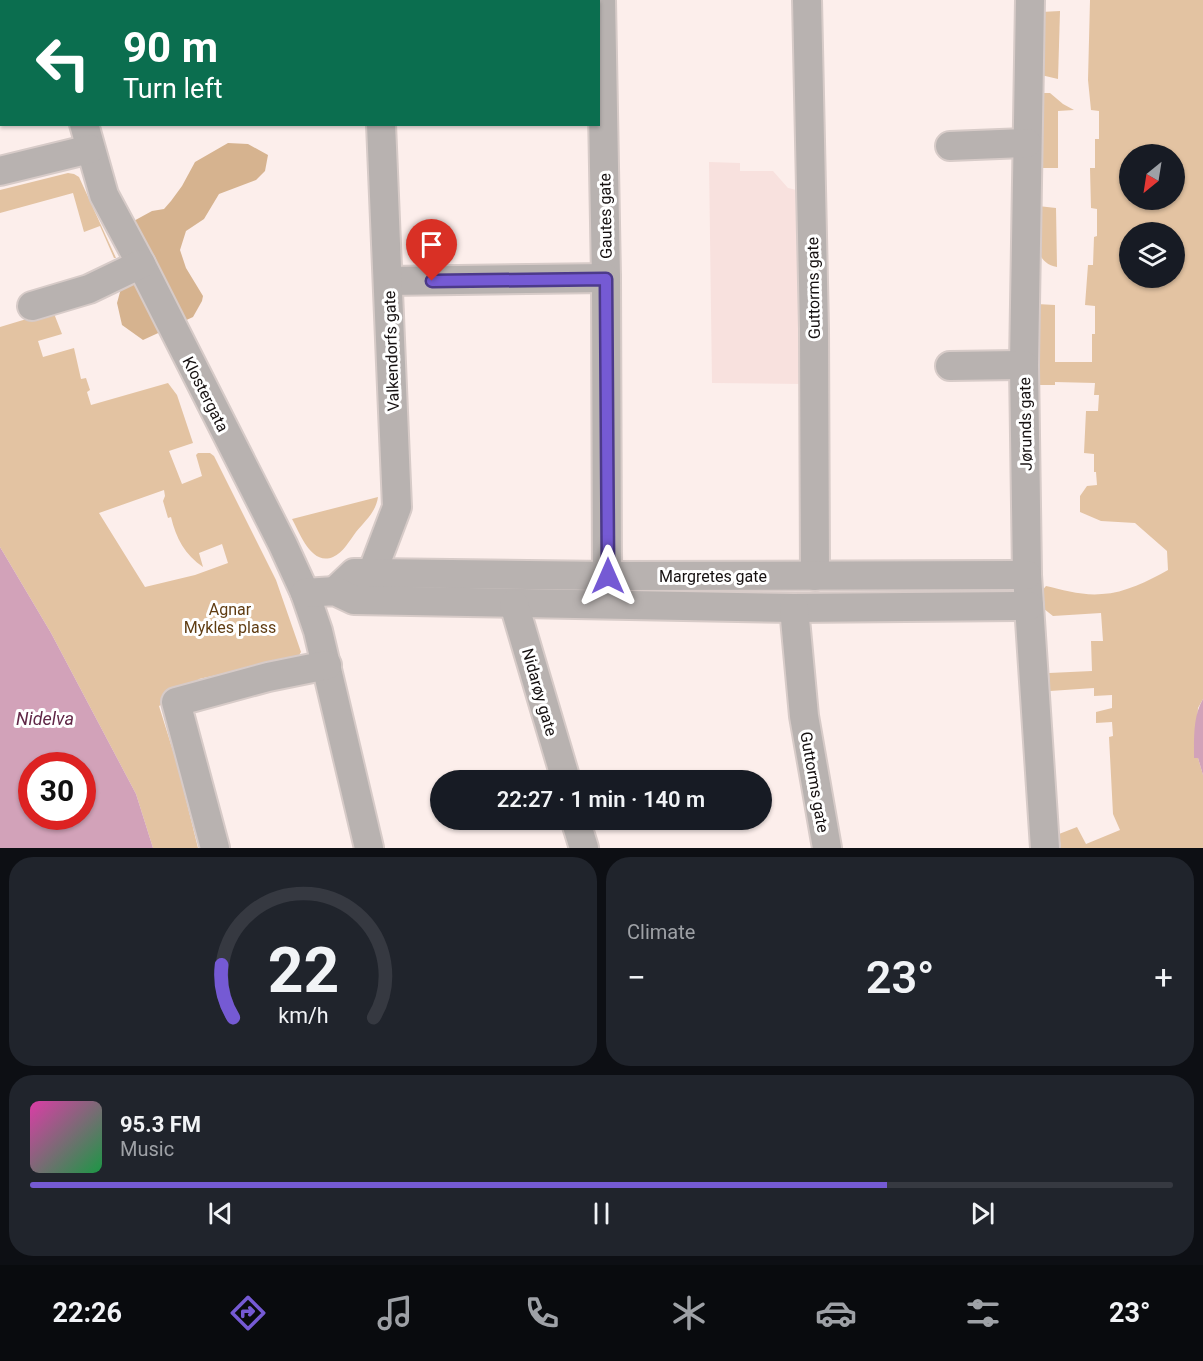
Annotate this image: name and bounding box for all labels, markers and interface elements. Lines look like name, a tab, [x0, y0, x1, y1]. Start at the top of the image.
text: 90 m	[123, 23, 218, 72]
icon: left	[24, 24, 102, 102]
text: Turn left	[123, 73, 223, 105]
north arrow	[1119, 144, 1185, 210]
map controls	[1119, 144, 1185, 288]
street label: Gautes gate	[595, 173, 616, 259]
pin	[406, 219, 457, 281]
button: layers	[1119, 222, 1185, 288]
icon: arrive	[415, 228, 448, 261]
street label: Guttorms gate	[803, 237, 824, 339]
street label: Valkendorfs gate	[380, 290, 403, 412]
street label: Klostergata	[178, 353, 233, 435]
street label: Jørunds gate	[1015, 377, 1036, 471]
position arrow	[576, 544, 640, 608]
street label: Margretes gate	[659, 567, 767, 586]
park label: Agnar Mykles plass	[184, 600, 276, 637]
street label: Nidarøy gate	[518, 646, 561, 738]
water label: Nidelva	[16, 708, 74, 729]
street label: Guttorms gate	[796, 730, 833, 834]
speed limit sign: 30	[18, 752, 96, 830]
text: 22:27 · 1 min · 140 m	[497, 787, 705, 812]
text: Climate	[627, 920, 695, 944]
text: 22	[267, 934, 339, 1007]
text: 23°	[866, 951, 934, 1004]
text: −	[627, 958, 646, 997]
text: +	[1154, 958, 1173, 997]
text: km/h	[278, 1004, 328, 1029]
text: 95.3 FM	[120, 1112, 201, 1137]
text: Music	[120, 1137, 174, 1161]
icon: previous	[204, 1197, 237, 1230]
icon: pause	[585, 1197, 618, 1230]
icon: next	[966, 1197, 999, 1230]
icon: directions	[227, 1292, 269, 1334]
icon: music	[374, 1292, 416, 1334]
icon: phone	[521, 1292, 563, 1334]
icon: climate	[668, 1292, 710, 1334]
icon: car	[815, 1292, 857, 1334]
icon: filters	[962, 1292, 1004, 1334]
text: 22:26	[52, 1297, 122, 1329]
text: 23°	[1109, 1297, 1150, 1329]

